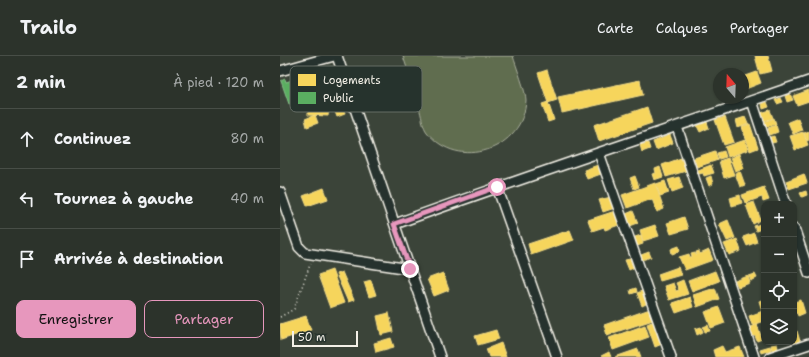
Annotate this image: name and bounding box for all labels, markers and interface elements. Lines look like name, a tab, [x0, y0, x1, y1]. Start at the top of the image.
text: Trailo	[20, 15, 77, 40]
text: Carte	[597, 19, 634, 37]
text: Calques	[656, 19, 708, 37]
text: Partager	[730, 19, 789, 37]
legend	[290, 66, 422, 112]
north arrow	[713, 68, 749, 104]
text: 2 min	[16, 71, 66, 93]
text: Logements	[323, 73, 381, 88]
text: À pied · 120 m	[173, 74, 264, 91]
text: Public	[323, 91, 354, 106]
icon: ahead	[16, 128, 38, 150]
text: Continuez	[54, 129, 131, 149]
text: 80 m	[230, 130, 264, 147]
route start	[488, 178, 506, 196]
icon: left	[16, 188, 38, 210]
text: Tournez à gauche	[54, 189, 194, 209]
text: 40 m	[230, 190, 264, 207]
map controls	[761, 201, 797, 345]
button: +	[761, 201, 797, 237]
button: −	[761, 237, 797, 273]
icon: arrive	[16, 248, 38, 270]
text: Arrivée à destination	[54, 249, 223, 269]
route end	[401, 260, 419, 278]
button: locate	[761, 273, 797, 309]
button: Enregistrer	[16, 300, 136, 338]
button: Partager	[144, 300, 264, 338]
button: layers	[761, 309, 797, 345]
scale bar	[292, 329, 358, 348]
text: 50 m	[298, 330, 326, 345]

